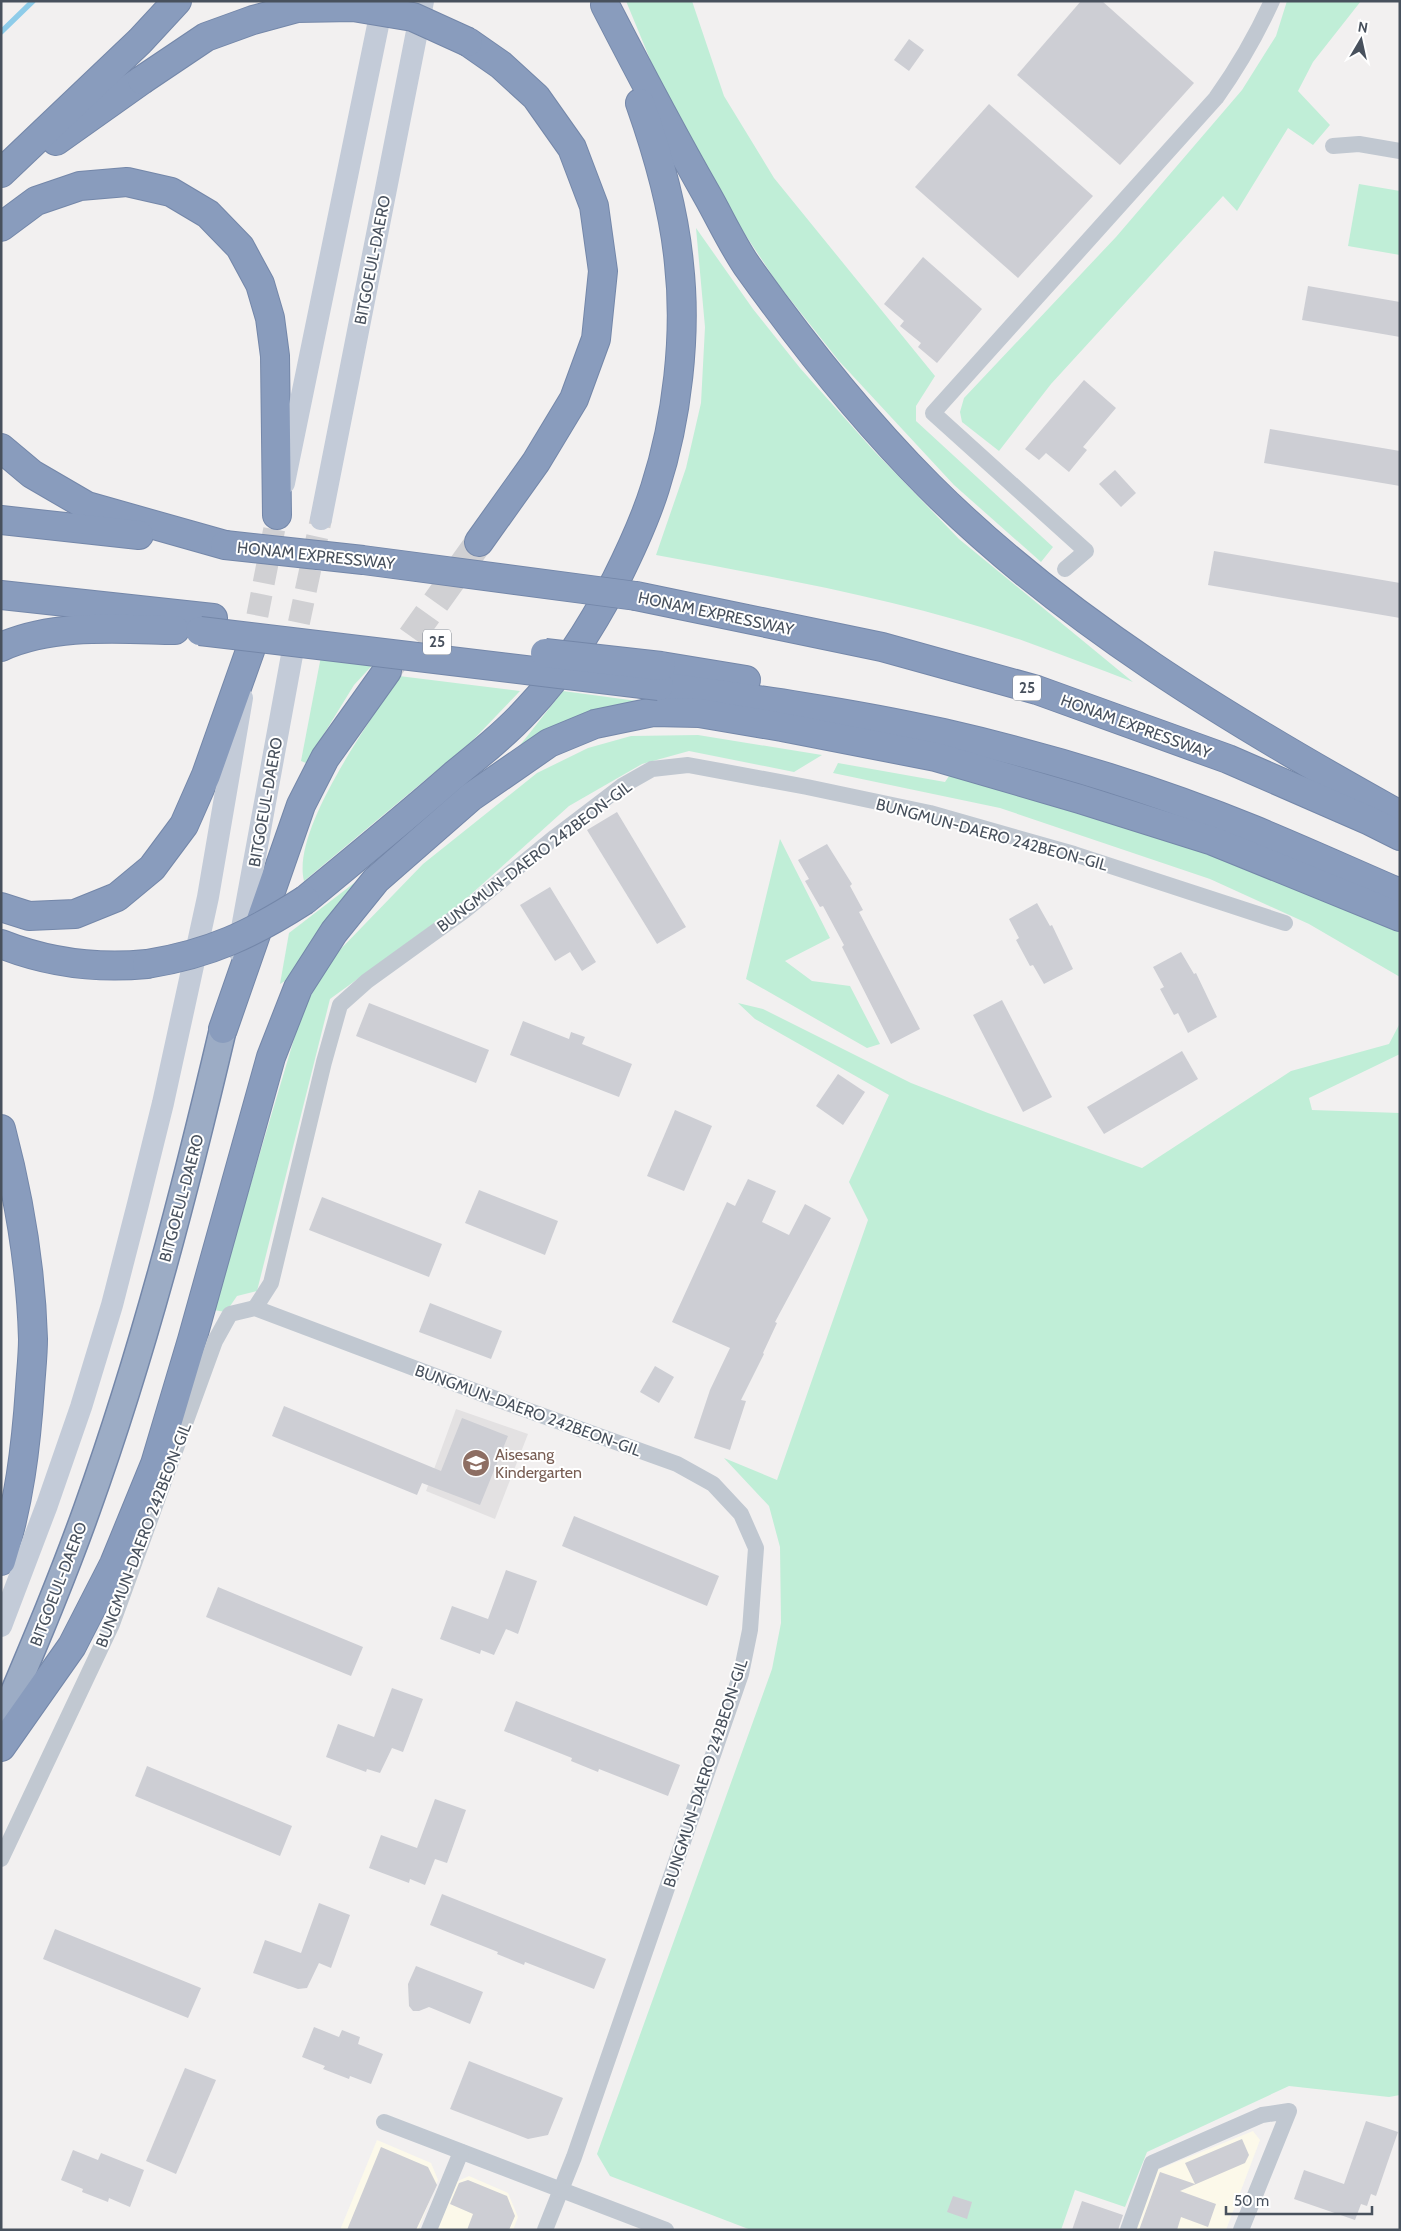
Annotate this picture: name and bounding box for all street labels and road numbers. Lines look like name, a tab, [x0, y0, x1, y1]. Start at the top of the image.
street label: BITGOEUL-DAERO	[351, 194, 394, 326]
street label: HONAM EXPRESSWAY	[236, 538, 397, 573]
street label: HONAM EXPRESSWAY	[636, 588, 796, 639]
road number: 25	[423, 630, 451, 654]
road number: 25	[1013, 676, 1041, 700]
street label: HONAM EXPRESSWAY	[1058, 690, 1214, 763]
street label: BITGOEUL-DAERO	[245, 736, 286, 868]
street label: BUNGMUN-DAERO 242BEON-GIL	[433, 777, 635, 936]
street label: BUNGMUN-DAERO 242BEON-GIL	[874, 794, 1110, 875]
street label: BITGOEUL-DAERO	[155, 1132, 208, 1264]
street label: BUNGMUN-DAERO 242BEON-GIL	[412, 1361, 643, 1460]
street label: BUNGMUN-DAERO 242BEON-GIL	[92, 1420, 195, 1650]
street label: BITGOEUL-DAERO	[26, 1520, 91, 1649]
street label: BUNGMUN-DAERO 242BEON-GIL	[660, 1657, 751, 1890]

